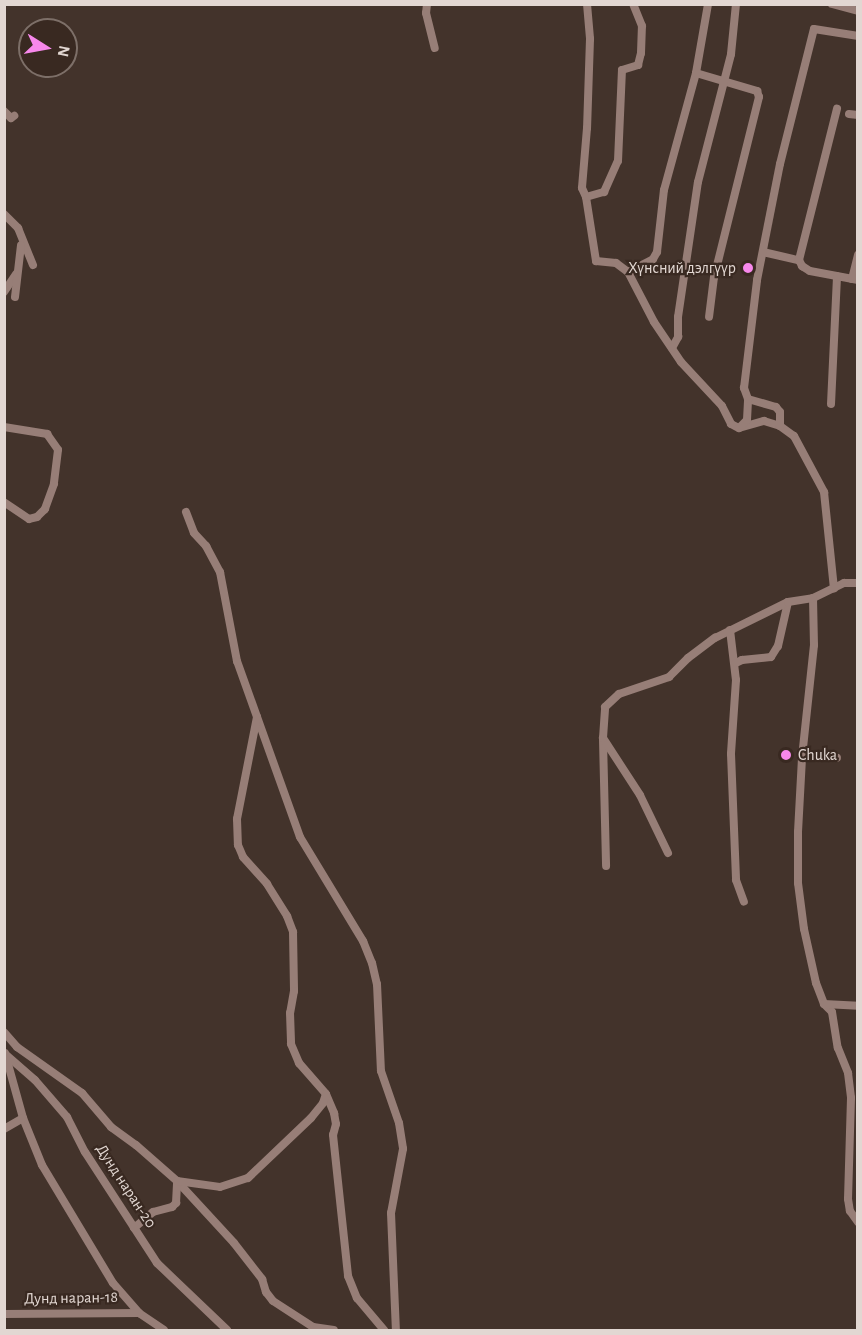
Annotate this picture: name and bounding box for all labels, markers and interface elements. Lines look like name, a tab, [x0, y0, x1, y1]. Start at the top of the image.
north arrow	[18, 18, 78, 78]
text: N	[55, 44, 73, 58]
place label: Хүнсний дэлгүүр	[628, 258, 736, 278]
marker: Хүнсний дэлгүүр	[741, 261, 755, 275]
place label: Chuka	[798, 745, 837, 765]
marker: Chuka	[779, 748, 793, 762]
street label: Дунд наран-20	[92, 1140, 160, 1232]
street label: Дунд наран-18	[24, 1288, 118, 1308]

